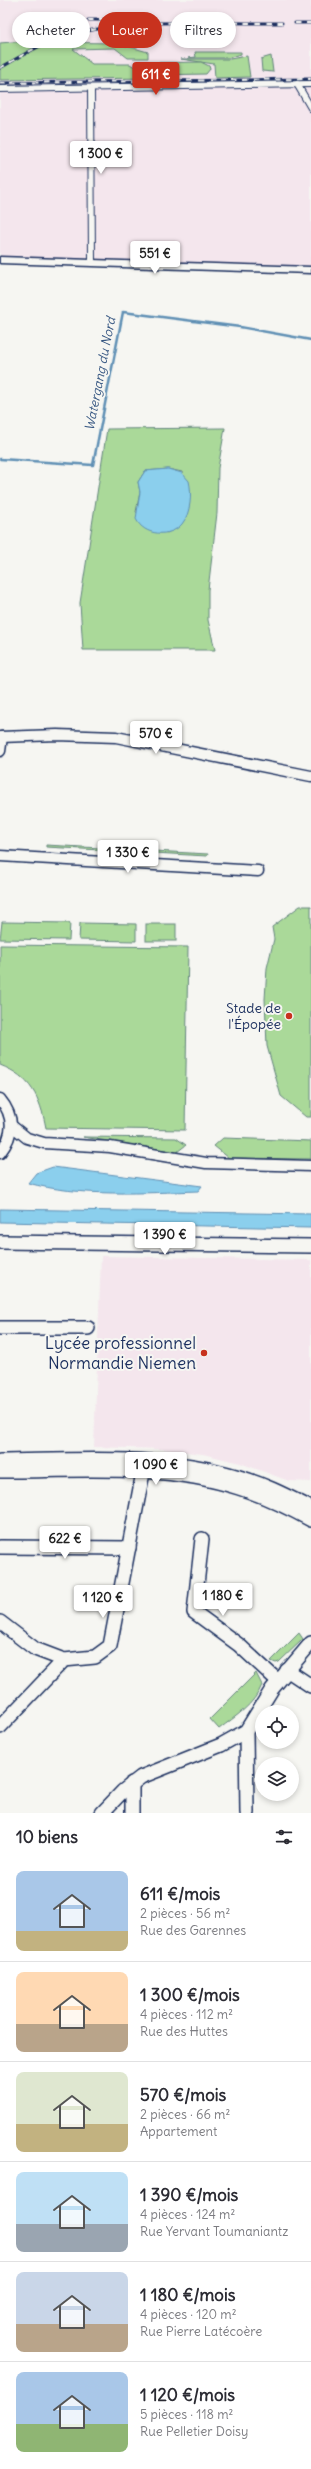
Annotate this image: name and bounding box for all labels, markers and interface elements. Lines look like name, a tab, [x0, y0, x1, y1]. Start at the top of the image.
chip: Acheter	[12, 12, 90, 48]
chip: Louer	[98, 12, 162, 48]
chip: Filtres	[170, 12, 236, 48]
pin: 611 €	[128, 62, 184, 96]
text: 611 €	[141, 66, 171, 83]
pin: 1 300 €	[64, 141, 138, 175]
text: 1 300 €	[79, 145, 123, 162]
pin: 551 €	[127, 241, 183, 275]
text: 551 €	[139, 245, 171, 262]
water label: Watergang du Nord	[81, 314, 120, 432]
pin: 570 €	[128, 721, 184, 755]
text: 570 €	[139, 725, 173, 742]
pin: 1 330 €	[91, 840, 165, 874]
text: 1 330 €	[106, 844, 150, 861]
place label: Stade de l'Épopée	[226, 999, 281, 1033]
marker: Stade de l'Épopée	[284, 1011, 294, 1021]
pin: 1 390 €	[128, 1222, 202, 1256]
text: 1 390 €	[143, 1226, 187, 1243]
place label: Lycée professionnel Normandie Niemen	[45, 1332, 196, 1374]
marker: Lycée professionnel Normandie Niemen	[199, 1348, 209, 1358]
pin: 1 090 €	[119, 1452, 193, 1486]
text: 1 090 €	[134, 1456, 178, 1473]
pin: 622 €	[37, 1526, 93, 1560]
text: 622 €	[48, 1530, 82, 1547]
pin: 1 180 €	[186, 1583, 260, 1617]
pin: 1 120 €	[66, 1585, 140, 1619]
text: 1 180 €	[203, 1587, 243, 1604]
text: 1 120 €	[83, 1589, 123, 1606]
map controls	[255, 1705, 299, 1801]
button: locate	[255, 1705, 299, 1749]
button: layers	[255, 1757, 299, 1801]
text: 10 biens	[16, 1826, 78, 1848]
icon: filters	[273, 1826, 295, 1848]
text: 611 €/mois	[140, 1883, 220, 1905]
icon: home	[48, 1887, 96, 1935]
text: 2 pièces · 56 m²	[140, 1905, 230, 1922]
text: Rue des Garennes	[140, 1922, 246, 1939]
text: 1 300 €/mois	[140, 1984, 240, 2006]
icon: home	[48, 1988, 96, 2036]
text: 4 pièces · 112 m²	[140, 2006, 233, 2023]
text: Rue des Huttes	[140, 2023, 228, 2040]
text: 570 €/mois	[140, 2084, 226, 2106]
icon: home	[48, 2088, 96, 2136]
text: 2 pièces · 66 m²	[140, 2106, 230, 2123]
text: Appartement	[140, 2123, 217, 2140]
text: 1 390 €/mois	[140, 2184, 238, 2206]
icon: home	[48, 2188, 96, 2236]
text: 4 pièces · 124 m²	[140, 2206, 235, 2223]
text: Rue Yervant Toumaniantz	[140, 2223, 288, 2240]
text: 1 180 €/mois	[140, 2284, 235, 2306]
icon: home	[48, 2288, 96, 2336]
text: 4 pièces · 120 m²	[140, 2306, 237, 2323]
text: Rue Pierre Latécoère	[140, 2323, 262, 2340]
text: 1 120 €/mois	[140, 2384, 235, 2406]
icon: home	[48, 2388, 96, 2436]
text: 5 pièces · 118 m²	[140, 2406, 233, 2423]
text: Rue Pelletier Doisy	[140, 2423, 248, 2440]

